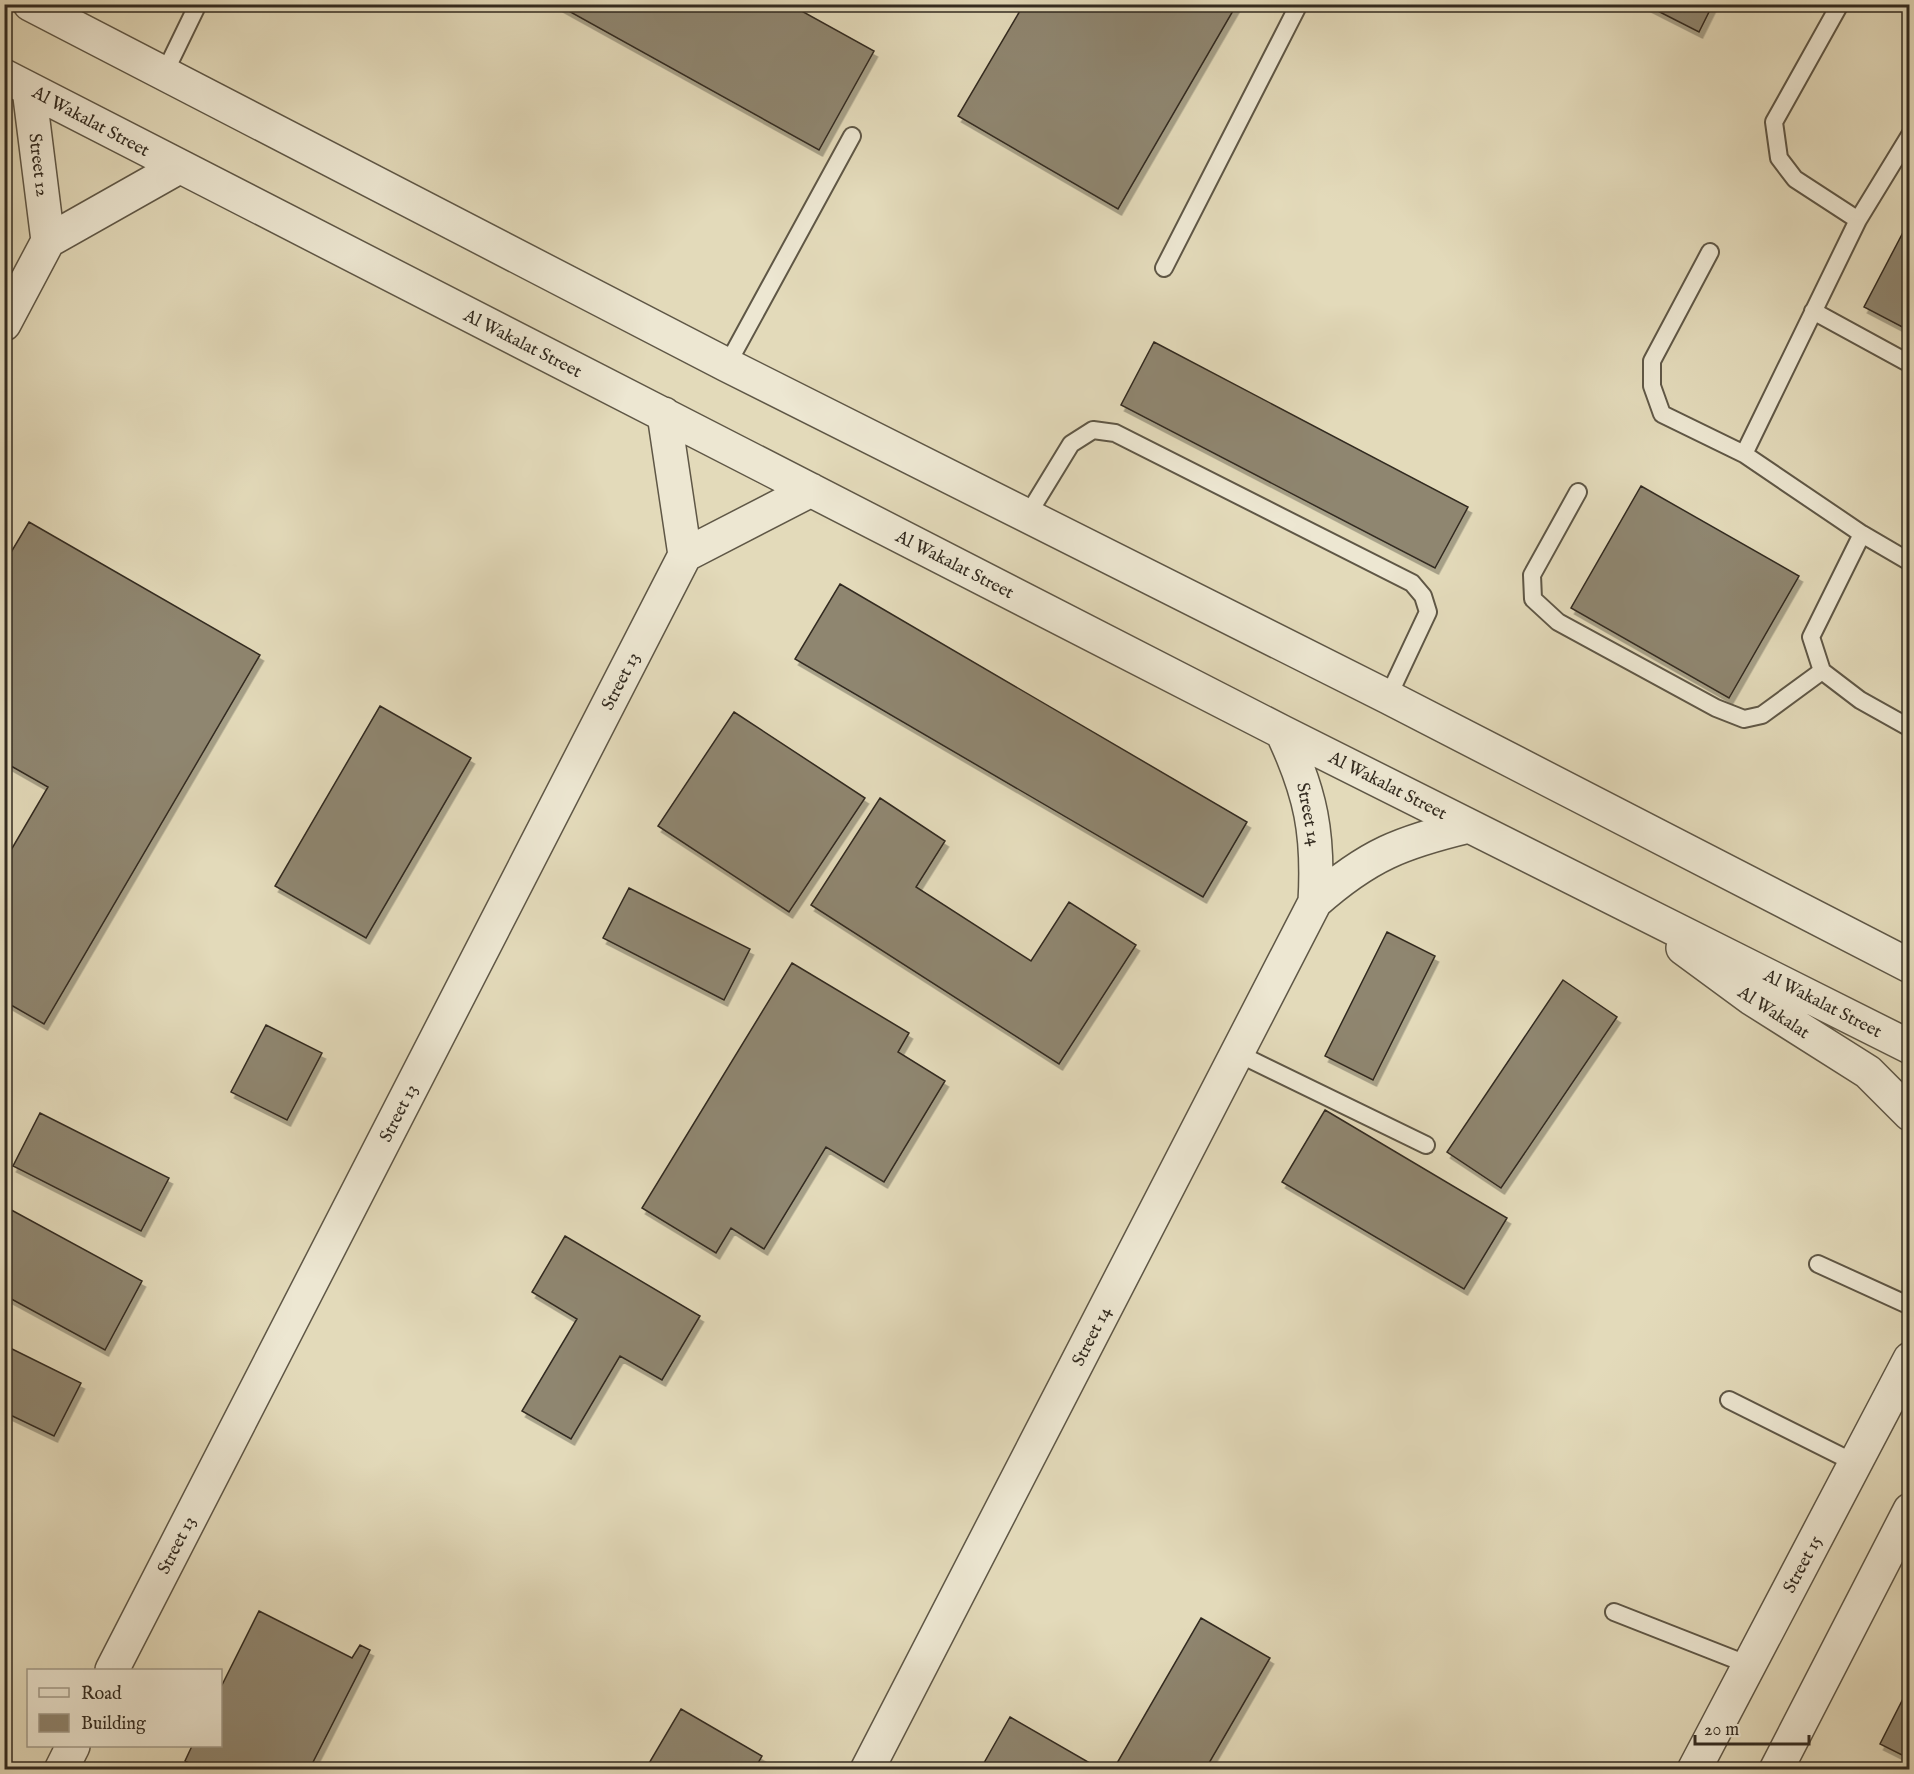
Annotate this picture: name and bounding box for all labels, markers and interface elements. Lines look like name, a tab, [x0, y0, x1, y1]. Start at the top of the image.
street label: Al Wakalat Street	[27, 81, 153, 163]
street label: Street 12	[22, 132, 53, 198]
street label: Al Wakalat Street	[458, 304, 585, 384]
street label: Al Wakalat Street	[890, 525, 1017, 605]
street label: Street 13	[597, 649, 646, 715]
street label: Al Wakalat Street	[1323, 746, 1450, 826]
street label: Street 14	[1290, 781, 1325, 848]
street label: Al Wakalat Street	[1760, 964, 1886, 1042]
street label: Al Wakalat	[1734, 981, 1814, 1043]
street label: Street 13	[375, 1081, 424, 1147]
street label: Street 14	[1068, 1303, 1117, 1370]
street label: Street 13	[153, 1513, 202, 1579]
street label: Street 15	[1779, 1532, 1828, 1597]
legend	[27, 1669, 222, 1747]
text: Road	[81, 1683, 122, 1706]
scale bar	[1695, 1708, 1809, 1746]
text: Building	[81, 1713, 146, 1736]
text: 20 m	[1704, 1719, 1739, 1742]

